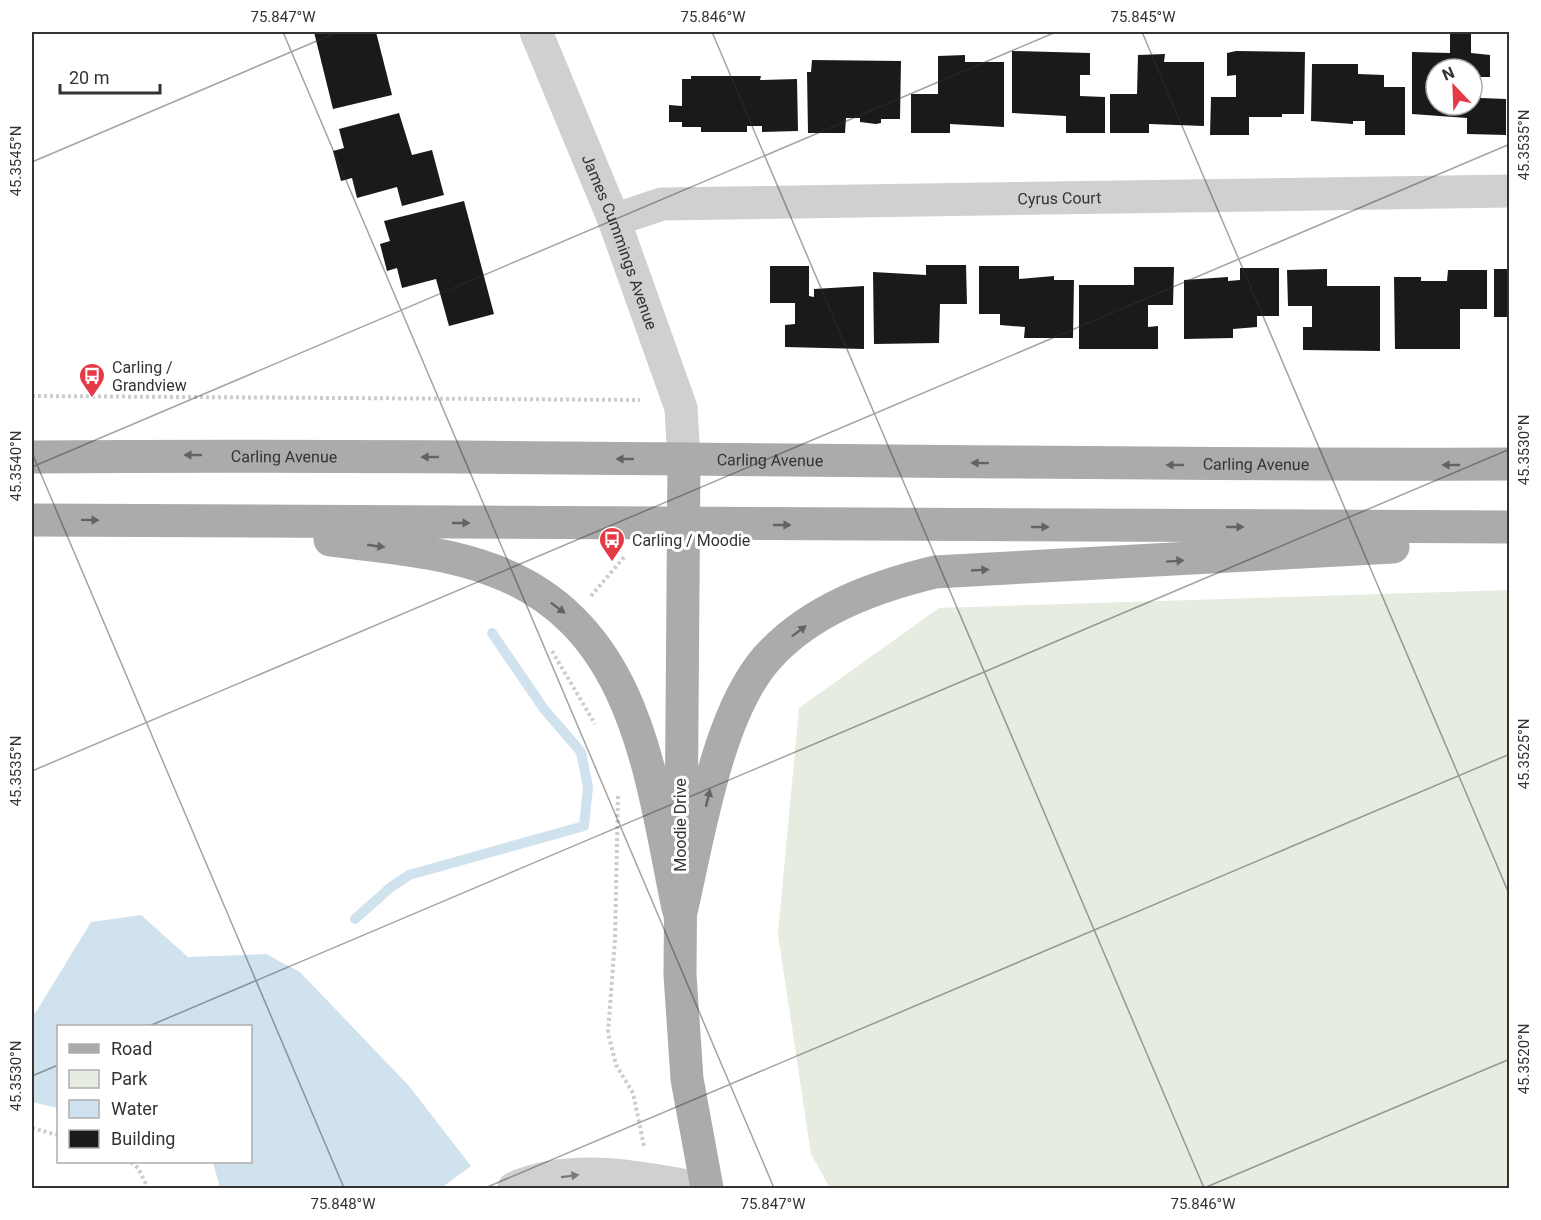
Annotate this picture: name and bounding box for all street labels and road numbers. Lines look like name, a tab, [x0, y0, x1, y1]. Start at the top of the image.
street label: James Cummings Avenue	[578, 151, 661, 332]
street label: Cyrus Court	[1017, 188, 1101, 209]
street label: Carling Avenue	[231, 447, 337, 466]
street label: Carling Avenue	[717, 450, 823, 470]
street label: Carling Avenue	[1203, 455, 1309, 474]
street label: Moodie Drive	[671, 778, 690, 872]

